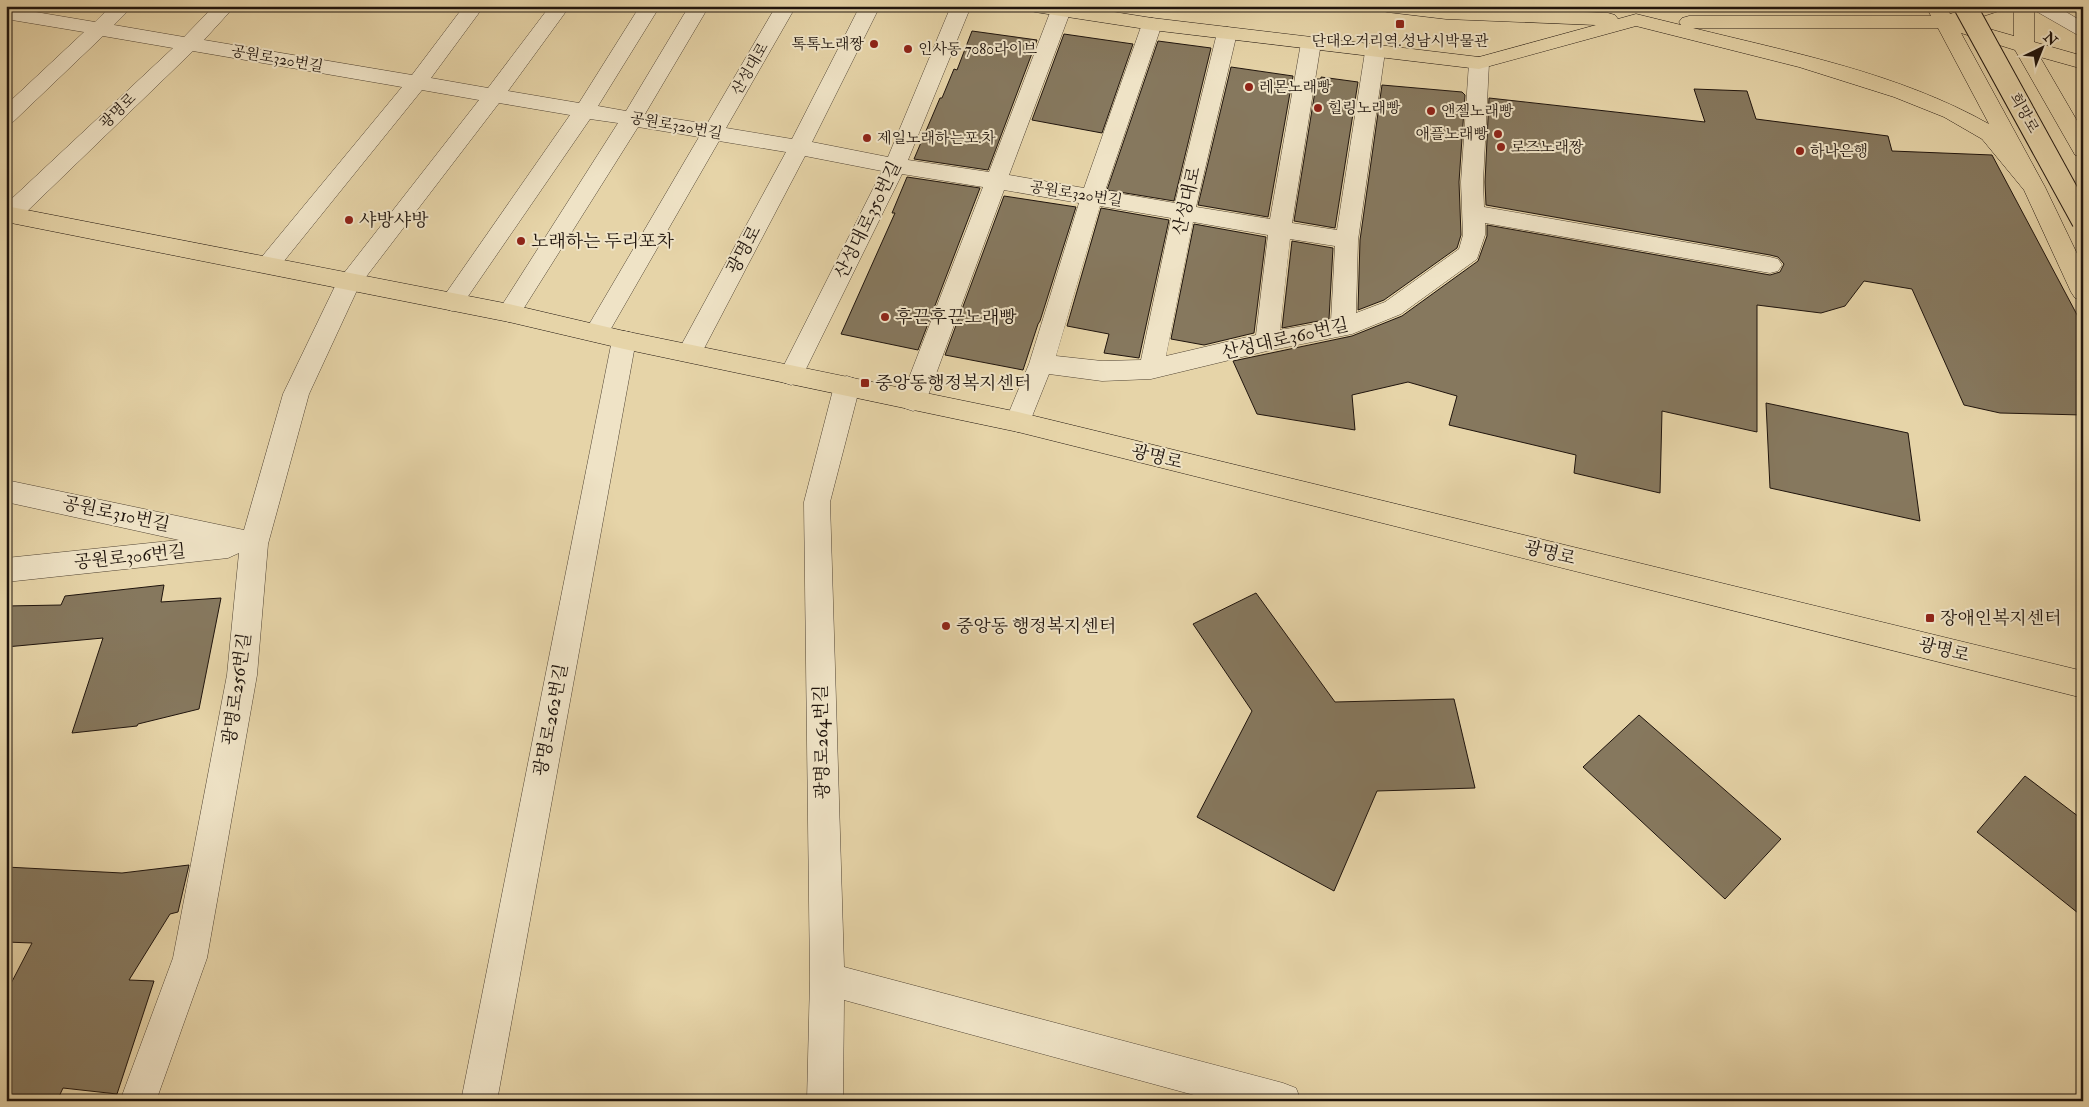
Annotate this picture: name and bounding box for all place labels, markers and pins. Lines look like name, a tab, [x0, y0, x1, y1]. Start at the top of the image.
marker: 단대오거리역.성남시박물관	[1394, 18, 1406, 30]
place label: 단대오거리역.성남시박물관	[1312, 32, 1489, 51]
place label: 톡톡노래짱	[792, 35, 865, 54]
marker: 톡톡노래짱	[868, 38, 880, 50]
place label: 인사동 7080라이브	[918, 40, 1038, 59]
marker: 인사동 7080라이브	[902, 43, 914, 55]
place label: 레몬노래빵	[1259, 78, 1332, 97]
marker: 레몬노래빵	[1243, 81, 1255, 93]
place label: 힐링노래빵	[1328, 99, 1401, 118]
marker: 힐링노래빵	[1312, 102, 1324, 114]
place label: 앤젤노래빵	[1441, 102, 1514, 121]
marker: 앤젤노래빵	[1425, 105, 1437, 117]
place label: 애플노래빵	[1416, 125, 1489, 144]
marker: 애플노래빵	[1492, 128, 1504, 140]
place label: 제일노래하는포.차	[877, 129, 996, 148]
marker: 제일노래하는포.차	[861, 132, 873, 144]
place label: 로즈노래짱	[1511, 138, 1584, 157]
marker: 로즈노래짱	[1495, 141, 1507, 153]
place label: 하나은행	[1810, 142, 1868, 161]
marker: 하나은행	[1794, 145, 1806, 157]
place label: 샤방샤방	[359, 209, 429, 232]
marker: 샤방샤방	[343, 214, 355, 226]
place label: 노래하는 두리포차	[531, 230, 675, 253]
marker: 노래하는 두리포차	[515, 235, 527, 247]
place label: 후끈후끈노래빵	[895, 306, 1017, 329]
marker: 후끈후끈노래빵	[879, 311, 891, 323]
place label: 중앙동행정복지센터	[875, 372, 1032, 395]
marker: 중앙동행정복지센터	[859, 377, 871, 389]
place label: 장애인복지센터	[1940, 607, 2062, 630]
marker: 장애인복지센터	[1924, 612, 1936, 624]
place label: 중앙동 행정복지센터	[956, 615, 1116, 638]
marker: 중앙동 행정복지센터	[940, 620, 952, 632]

